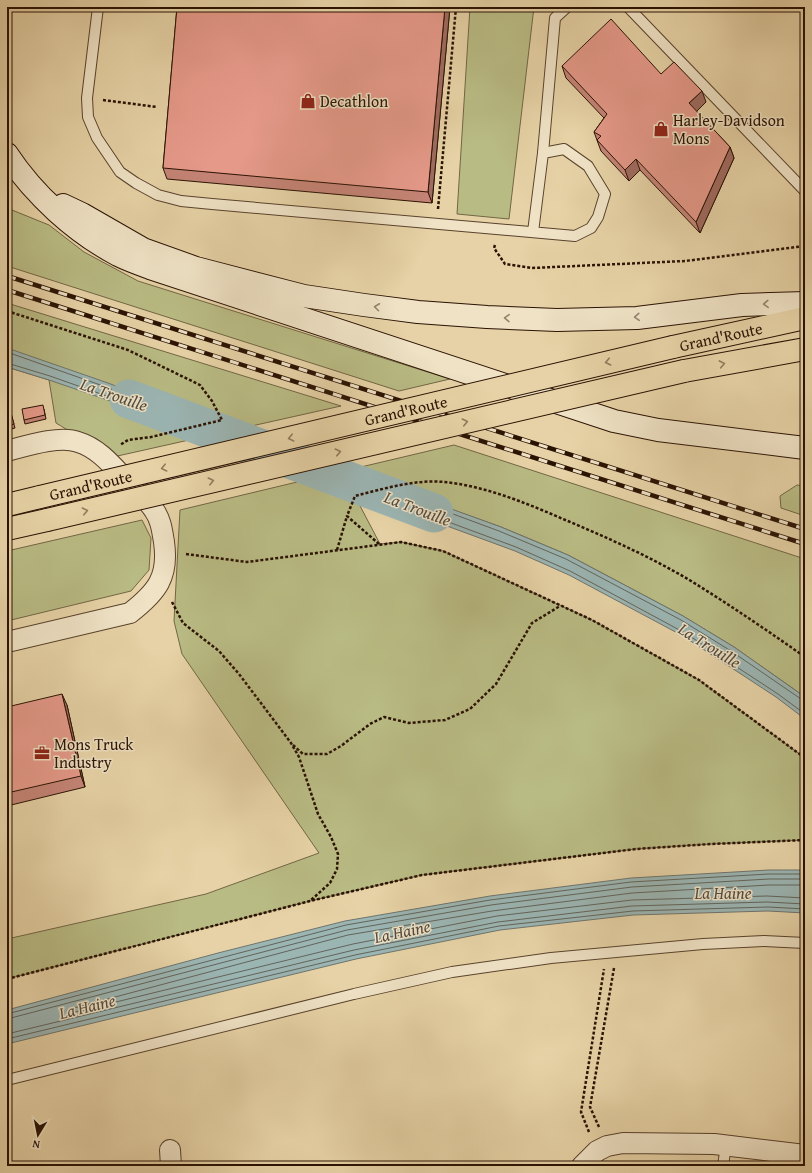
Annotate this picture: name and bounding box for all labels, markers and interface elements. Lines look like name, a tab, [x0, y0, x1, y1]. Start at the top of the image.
place label: Decathlon	[320, 89, 388, 113]
shop icon: Decathlon	[299, 92, 317, 110]
place label: Harley-Davidson Mons	[673, 108, 785, 150]
shop icon: Harley-Davidson Mons	[652, 120, 670, 138]
one-way arrow	[763, 300, 769, 309]
one-way arrow	[374, 303, 380, 312]
one-way arrow	[504, 313, 510, 322]
one-way arrow	[634, 313, 640, 322]
street label: Grand'Route	[677, 316, 765, 357]
one-way arrow	[605, 358, 611, 366]
one-way arrow	[719, 360, 725, 369]
water label: La Trouille	[76, 370, 151, 417]
street label: Grand'Route	[362, 389, 450, 432]
one-way arrow	[461, 419, 468, 427]
one-way arrow	[287, 433, 294, 441]
one-way arrow	[334, 448, 341, 457]
one-way arrow	[161, 463, 167, 471]
street label: Grand'Route	[47, 464, 134, 506]
one-way arrow	[208, 478, 215, 486]
water label: La Trouille	[380, 483, 455, 532]
one-way arrow	[81, 507, 88, 516]
water label: La Trouille	[673, 615, 746, 674]
place label: Mons Truck Industry	[54, 732, 134, 774]
office icon: Mons Truck Industry	[33, 744, 51, 762]
water label: La Haine	[693, 880, 752, 905]
water label: La Haine	[370, 913, 433, 949]
water label: La Haine	[55, 987, 118, 1025]
north arrow	[18, 1115, 58, 1155]
text: N	[31, 1136, 41, 1153]

